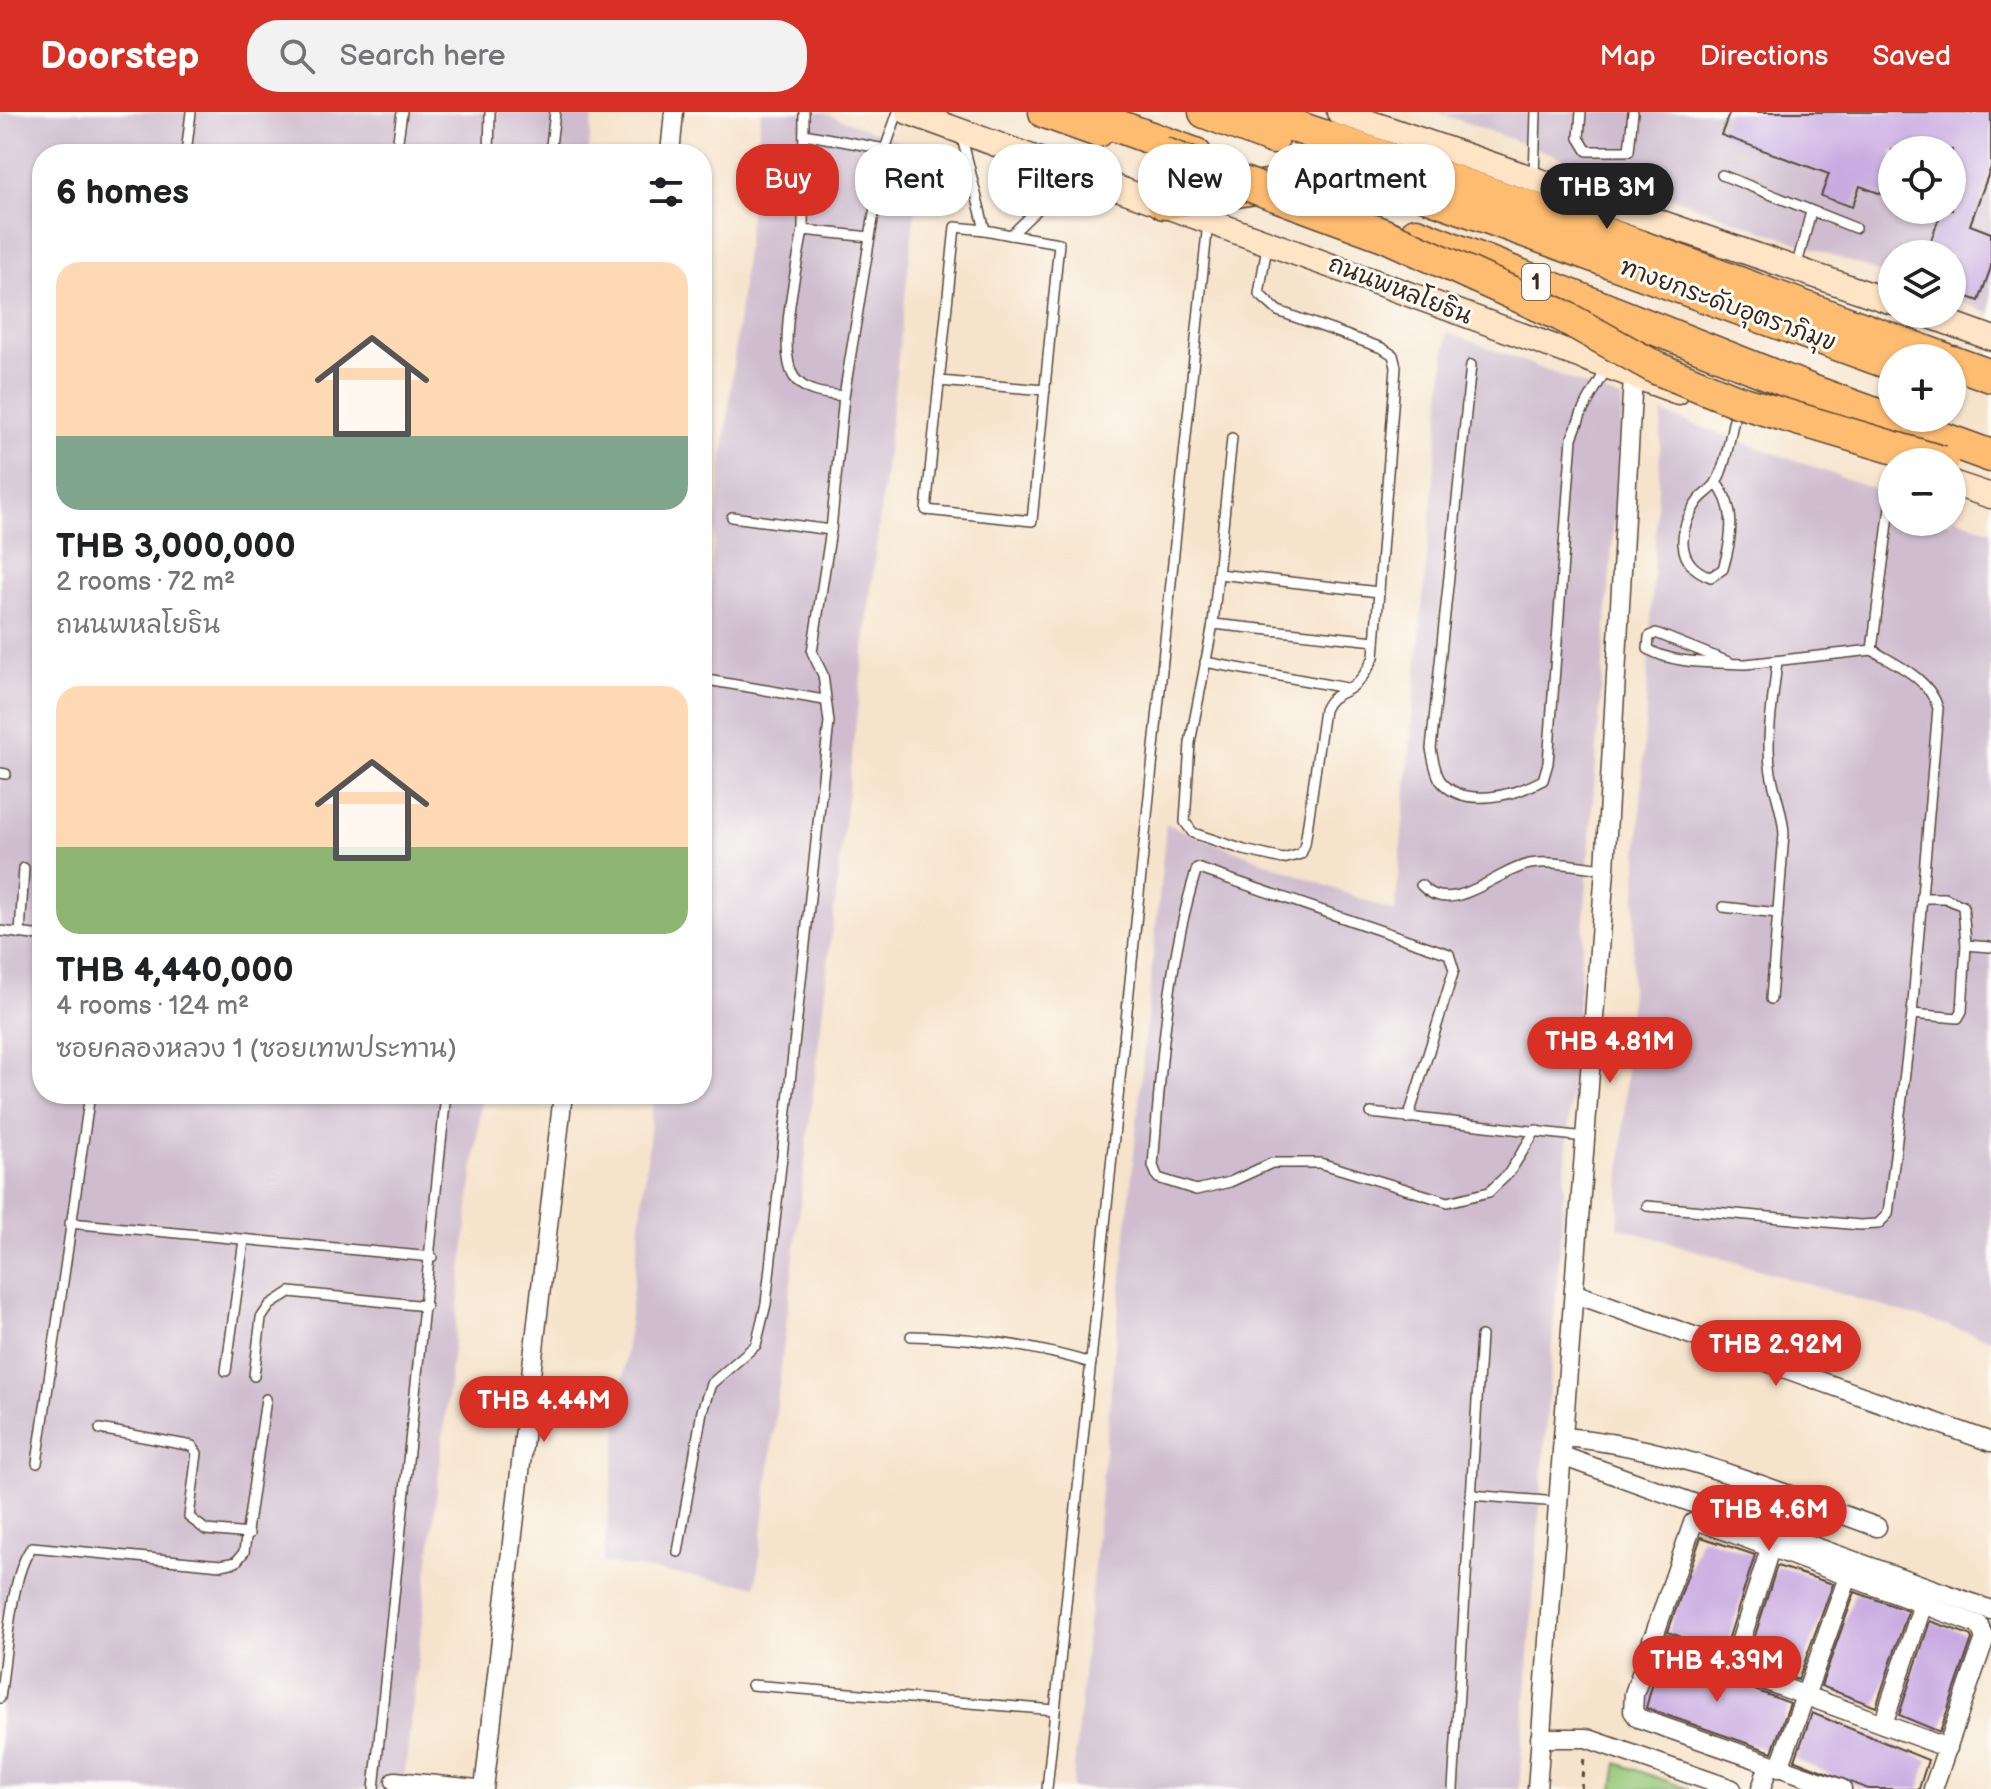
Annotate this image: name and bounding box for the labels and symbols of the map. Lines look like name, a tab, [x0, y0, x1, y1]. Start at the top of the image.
pin: THB 3M	[1542, 163, 1672, 231]
street label: ถนนพหลโยธิน	[1324, 247, 1477, 331]
street label: ทางยกระดับอุตราภิมุข	[1615, 252, 1840, 360]
road number: 1	[1522, 264, 1550, 300]
pin: THB 4.81M	[1518, 1017, 1702, 1085]
pin: THB 2.92M	[1684, 1320, 1868, 1388]
pin: THB 4.44M	[452, 1376, 636, 1444]
pin: THB 4.6M	[1686, 1485, 1852, 1553]
pin: THB 4.39M	[1625, 1636, 1809, 1704]

